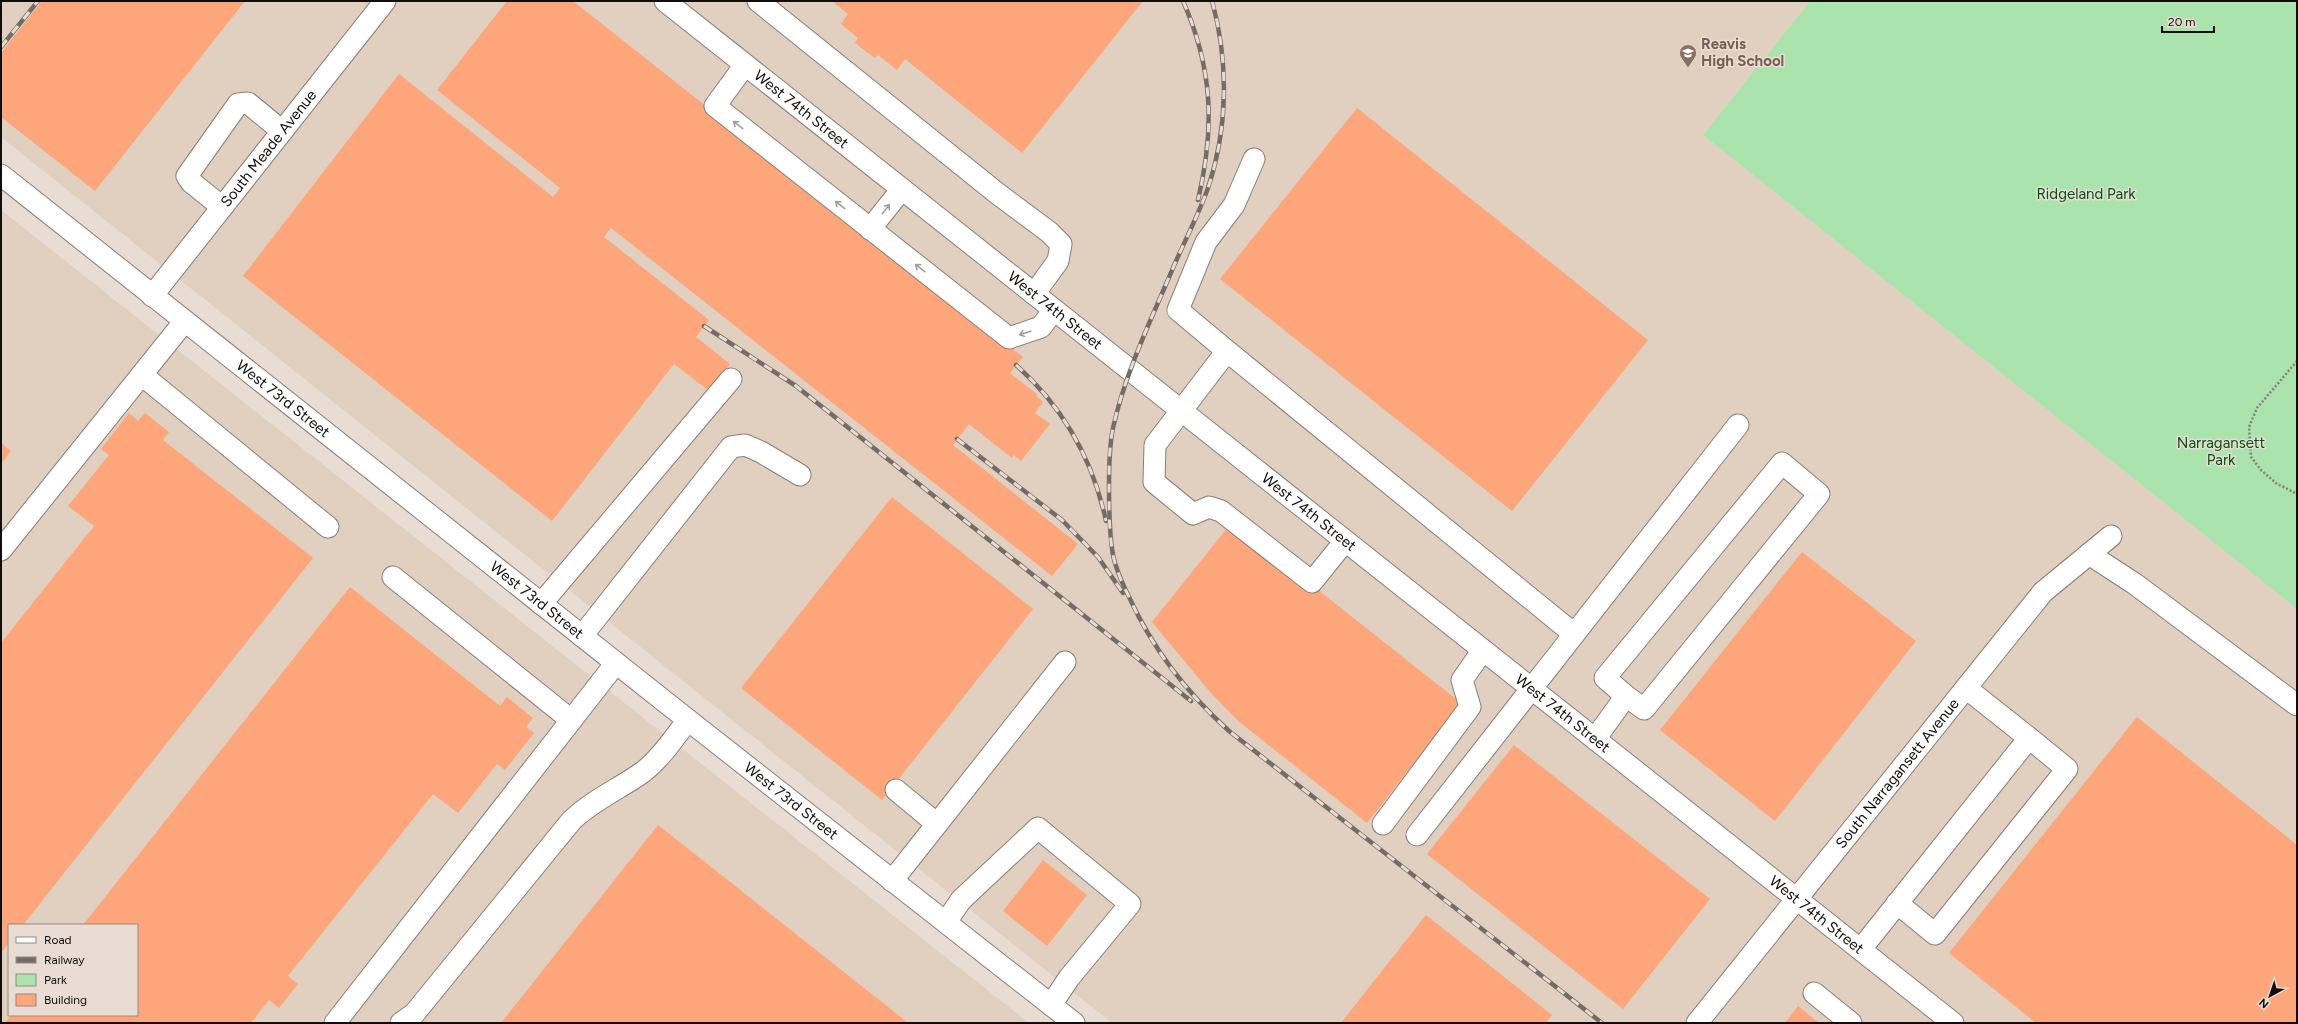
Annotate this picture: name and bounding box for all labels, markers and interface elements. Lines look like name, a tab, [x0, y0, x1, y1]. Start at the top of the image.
scale bar	[2162, 8, 2214, 34]
text: 20 m	[2168, 15, 2196, 29]
place label: Reavis High School	[1701, 35, 1784, 70]
school or university icon: Reavis High School	[1678, 43, 1698, 68]
street label: West 74th Street	[750, 66, 852, 152]
street label: South Meade Avenue	[217, 86, 320, 211]
one-way arrow	[732, 120, 743, 129]
park label: Ridgeland Park	[2036, 185, 2136, 203]
one-way arrow	[834, 201, 845, 210]
one-way arrow	[882, 204, 890, 215]
one-way arrow	[914, 264, 925, 272]
street label: West 74th Street	[1004, 268, 1106, 354]
one-way arrow	[1019, 329, 1031, 337]
street label: West 73rd Street	[233, 356, 334, 441]
park label: Narragansett Park	[2177, 434, 2266, 469]
street label: West 74th Street	[1258, 469, 1360, 555]
street label: West 73rd Street	[487, 558, 587, 643]
street label: West 74th Street	[1512, 670, 1614, 757]
street label: South Narragansett Avenue	[1832, 695, 1963, 852]
street label: West 73rd Street	[741, 759, 842, 843]
street label: West 74th Street	[1766, 872, 1868, 958]
legend	[8, 924, 138, 1016]
text: Road	[44, 933, 72, 947]
text: Railway	[44, 953, 85, 967]
text: Park	[44, 973, 67, 987]
north arrow	[2250, 976, 2290, 1016]
text: Building	[44, 993, 87, 1007]
text: N	[2256, 996, 2271, 1011]

